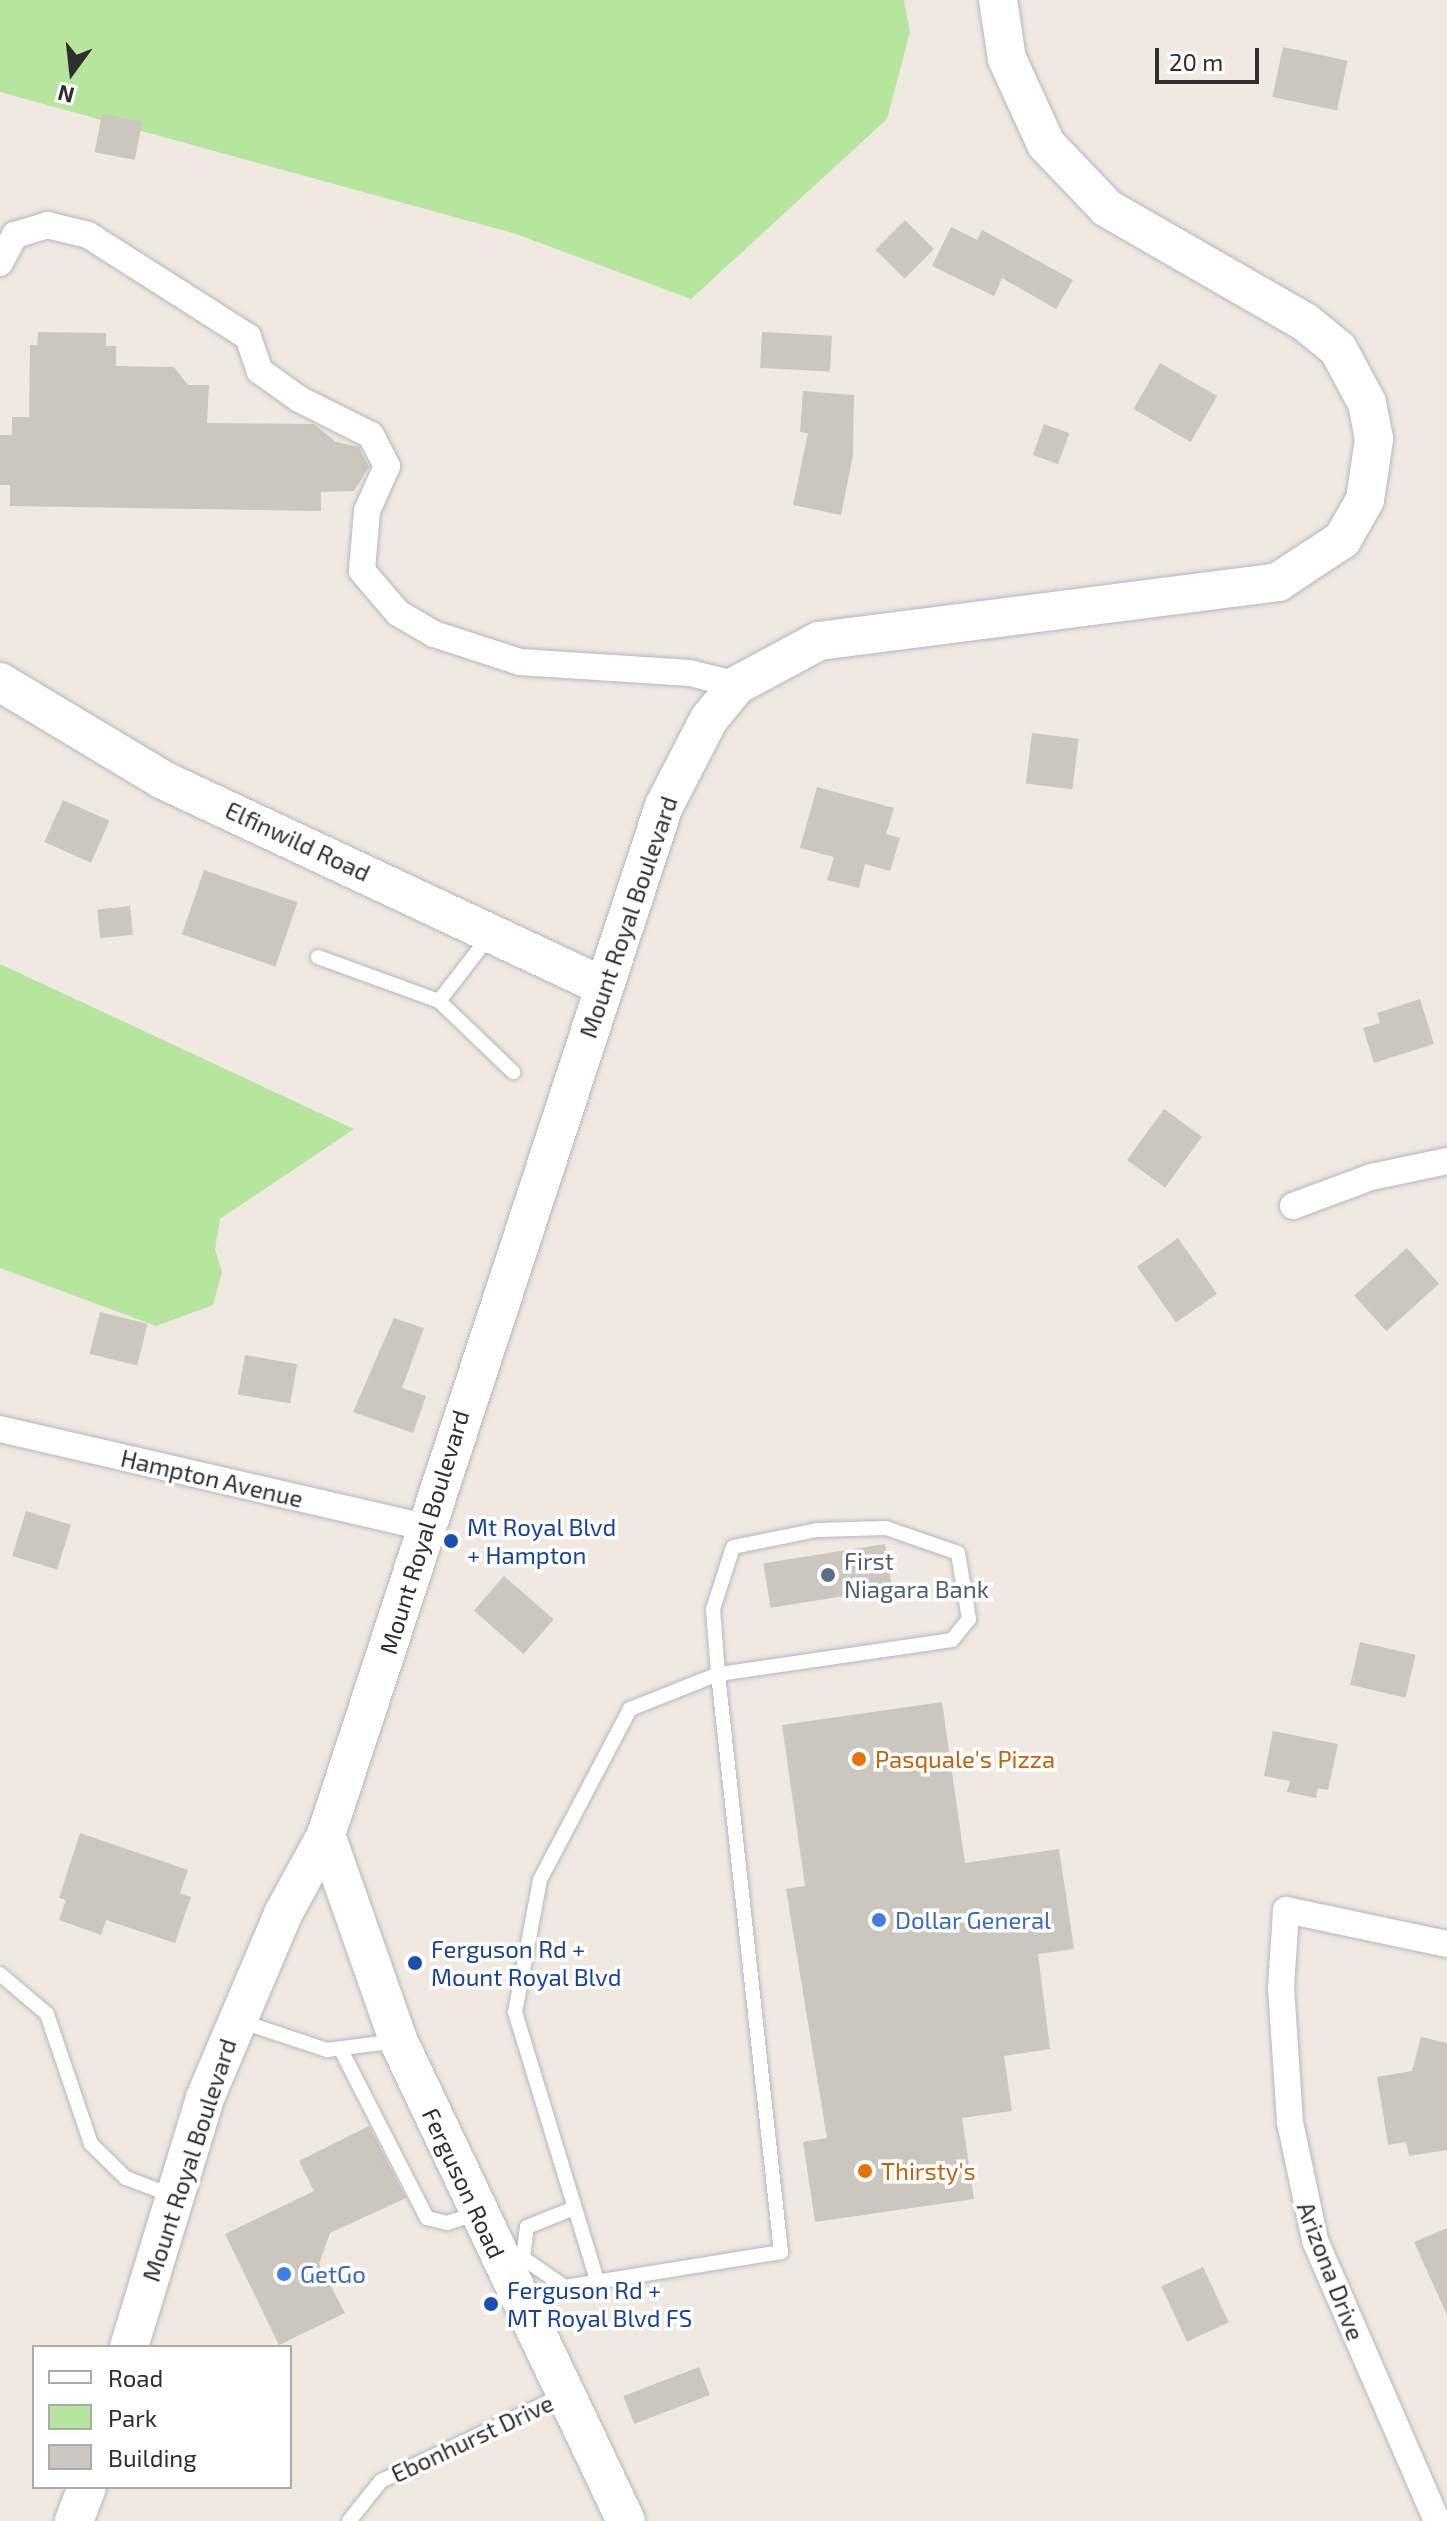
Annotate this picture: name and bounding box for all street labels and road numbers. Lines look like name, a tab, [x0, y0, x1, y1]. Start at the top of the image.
street label: Mount Royal Boulevard	[573, 792, 683, 1042]
street label: Elfinwild Road	[221, 795, 375, 887]
street label: Mount Royal Boulevard	[373, 1406, 475, 1658]
street label: Hampton Avenue	[118, 1443, 306, 1513]
street label: Mount Royal Boulevard	[136, 2035, 242, 2285]
street label: Ferguson Road	[417, 2103, 511, 2263]
street label: Arizona Drive	[1291, 2198, 1371, 2344]
street label: Ebonhurst Drive	[386, 2388, 558, 2488]

